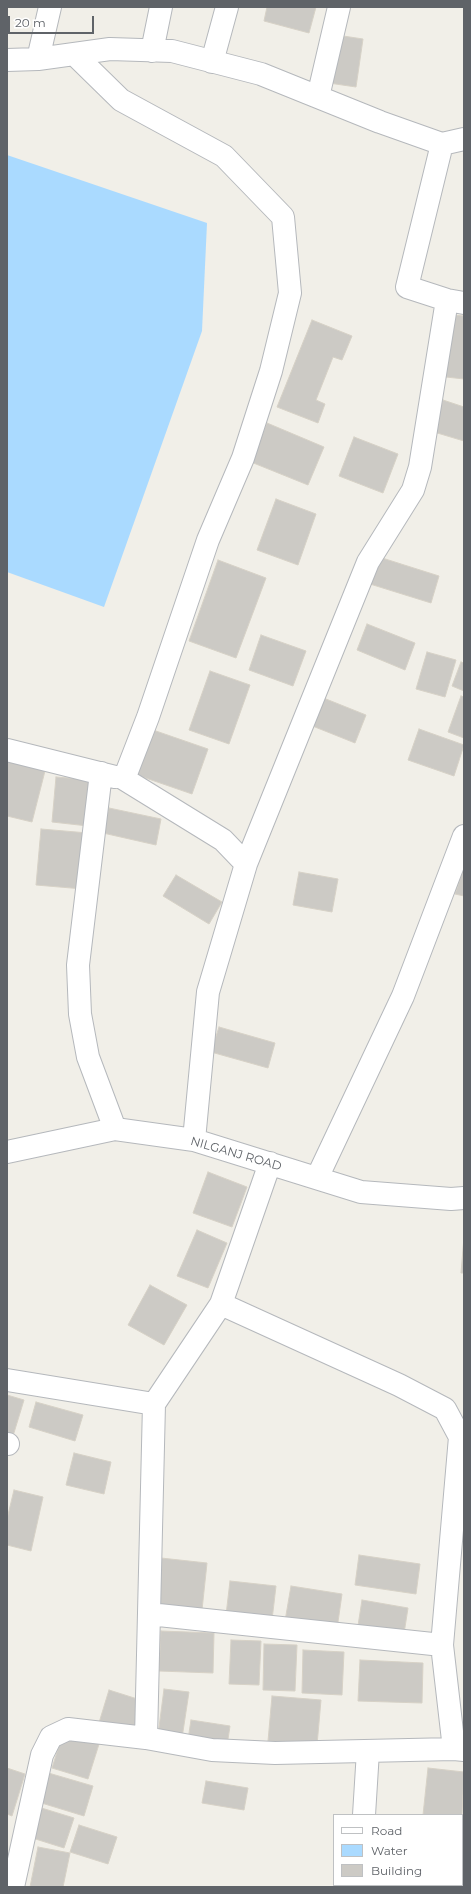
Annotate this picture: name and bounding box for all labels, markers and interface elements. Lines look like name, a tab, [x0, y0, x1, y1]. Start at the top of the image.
scale bar	[10, 8, 96, 34]
text: 20 m	[15, 15, 46, 30]
street label: NILGANJ ROAD	[189, 1134, 283, 1174]
legend	[333, 1814, 463, 1886]
text: Road	[371, 1823, 402, 1838]
text: Water	[371, 1843, 407, 1858]
text: Building	[371, 1863, 422, 1878]

